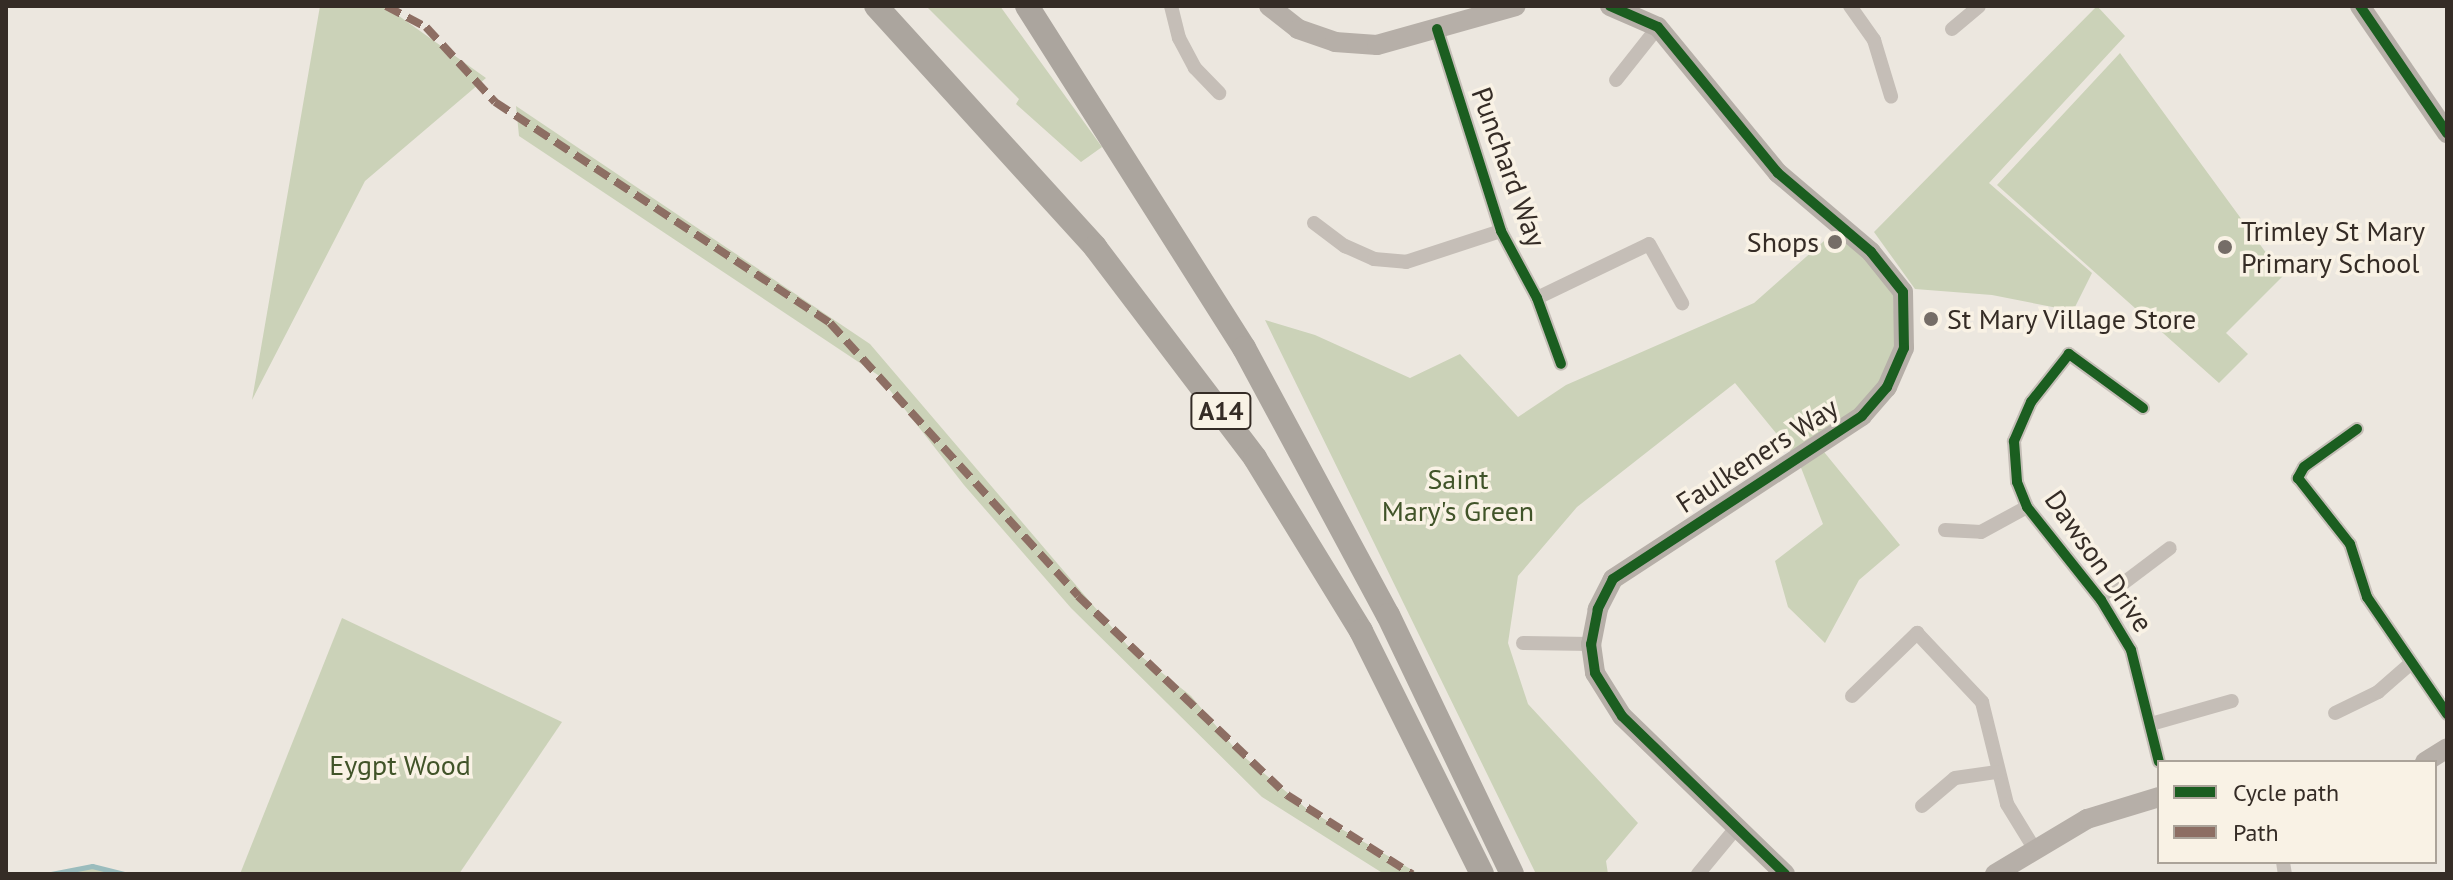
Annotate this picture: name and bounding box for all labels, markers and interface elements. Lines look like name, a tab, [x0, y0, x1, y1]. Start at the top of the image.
street label: Punchard Way	[1464, 82, 1554, 252]
place label: Trimley St Mary Primary School	[2241, 214, 2426, 280]
place label: Shops	[1747, 225, 1819, 259]
marker: Shops	[1826, 233, 1844, 251]
marker: Trimley St Mary Primary School	[2216, 238, 2234, 256]
place label: St Mary Village Store	[1947, 302, 2198, 336]
marker: St Mary Village Store	[1922, 310, 1940, 328]
road number: A14	[1189, 389, 1253, 433]
street label: Faulkeners Way	[1670, 390, 1844, 520]
park label: Saint Mary's Green	[1382, 462, 1534, 528]
street label: Dawson Drive	[2038, 484, 2160, 638]
park label: Eygpt Wood	[329, 748, 471, 782]
legend	[2157, 760, 2437, 864]
text: Cycle path	[2233, 777, 2339, 808]
text: Path	[2233, 817, 2279, 848]

